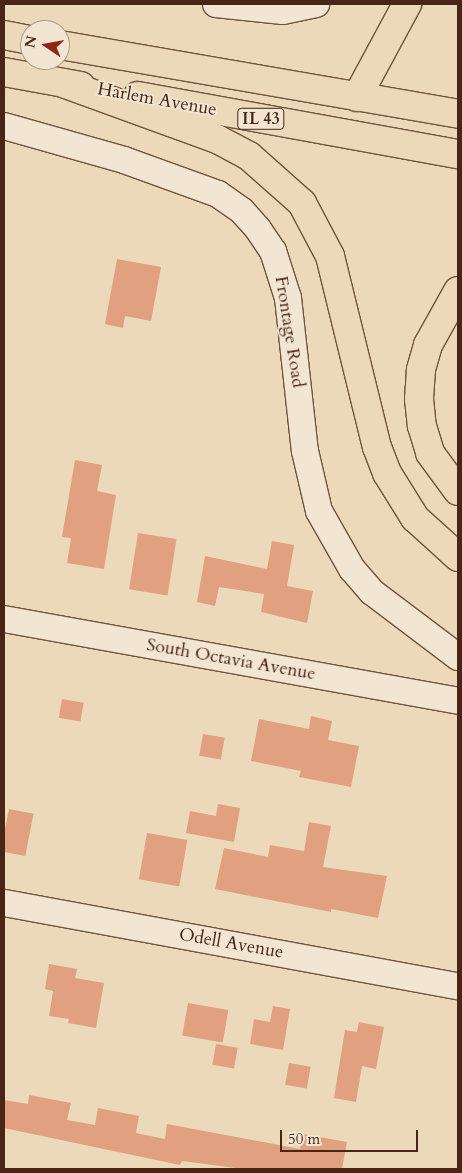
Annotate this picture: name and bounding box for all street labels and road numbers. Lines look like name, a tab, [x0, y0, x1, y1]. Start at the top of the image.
street label: Harlem Avenue	[96, 79, 218, 121]
road number: IL 43	[237, 106, 285, 132]
street label: Frontage Road	[270, 275, 308, 389]
street label: South Octavia Avenue	[145, 634, 317, 686]
street label: Odell Avenue	[177, 924, 285, 964]

